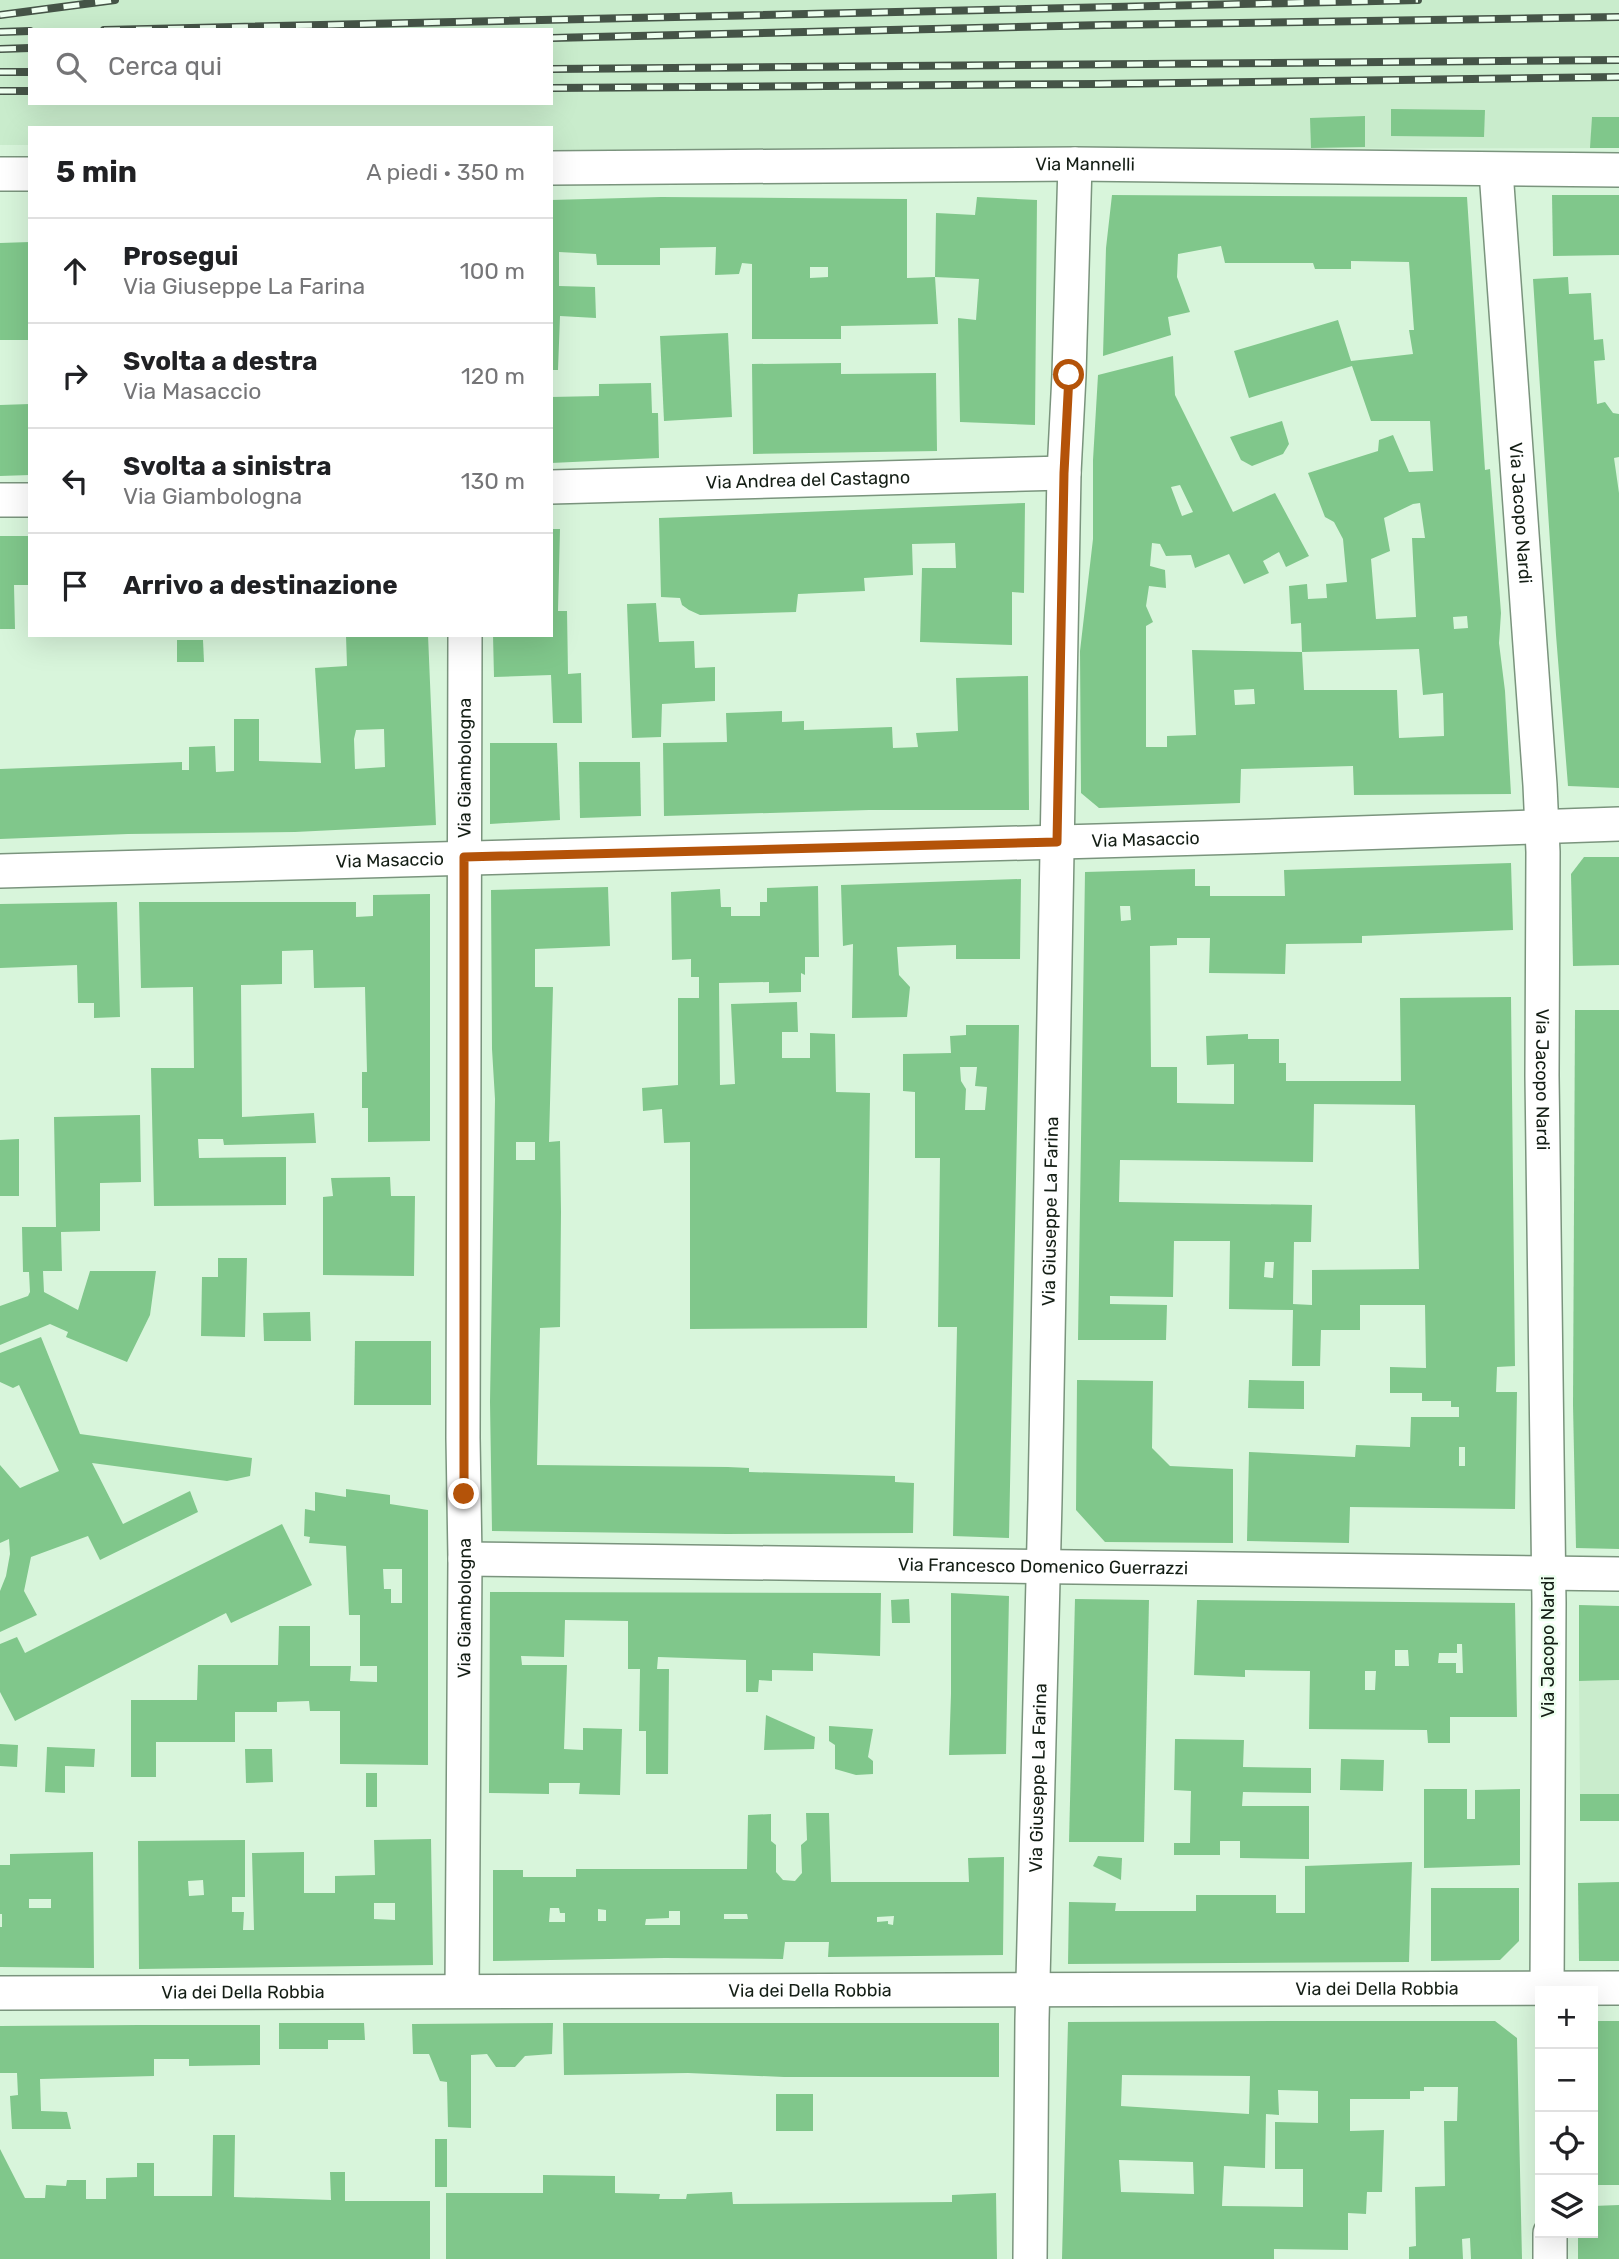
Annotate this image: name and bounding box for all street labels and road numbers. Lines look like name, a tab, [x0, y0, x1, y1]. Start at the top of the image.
street label: Via Mannelli	[1035, 153, 1135, 176]
street label: Via Jacopo Nardi	[1504, 442, 1537, 585]
street label: Via Andrea del Castagno	[705, 466, 910, 494]
street label: Via Giambologna	[453, 698, 476, 838]
street label: Via Masaccio	[1091, 827, 1200, 852]
street label: Via Masaccio	[335, 848, 444, 873]
street label: Via Jacopo Nardi	[1531, 1008, 1554, 1150]
street label: Via Giuseppe La Farina	[1038, 1116, 1063, 1306]
street label: Via Giambologna	[453, 1538, 476, 1678]
street label: Via Francesco Domenico Guerrazzi	[898, 1554, 1188, 1579]
street label: Via Jacopo Nardi	[1537, 1576, 1559, 1718]
street label: Via Giuseppe La Farina	[1025, 1683, 1051, 1873]
street label: Via dei Della Robbia	[1295, 1977, 1459, 2000]
street label: Via dei Della Robbia	[728, 1979, 892, 2002]
street label: Via dei Della Robbia	[161, 1981, 325, 2004]

